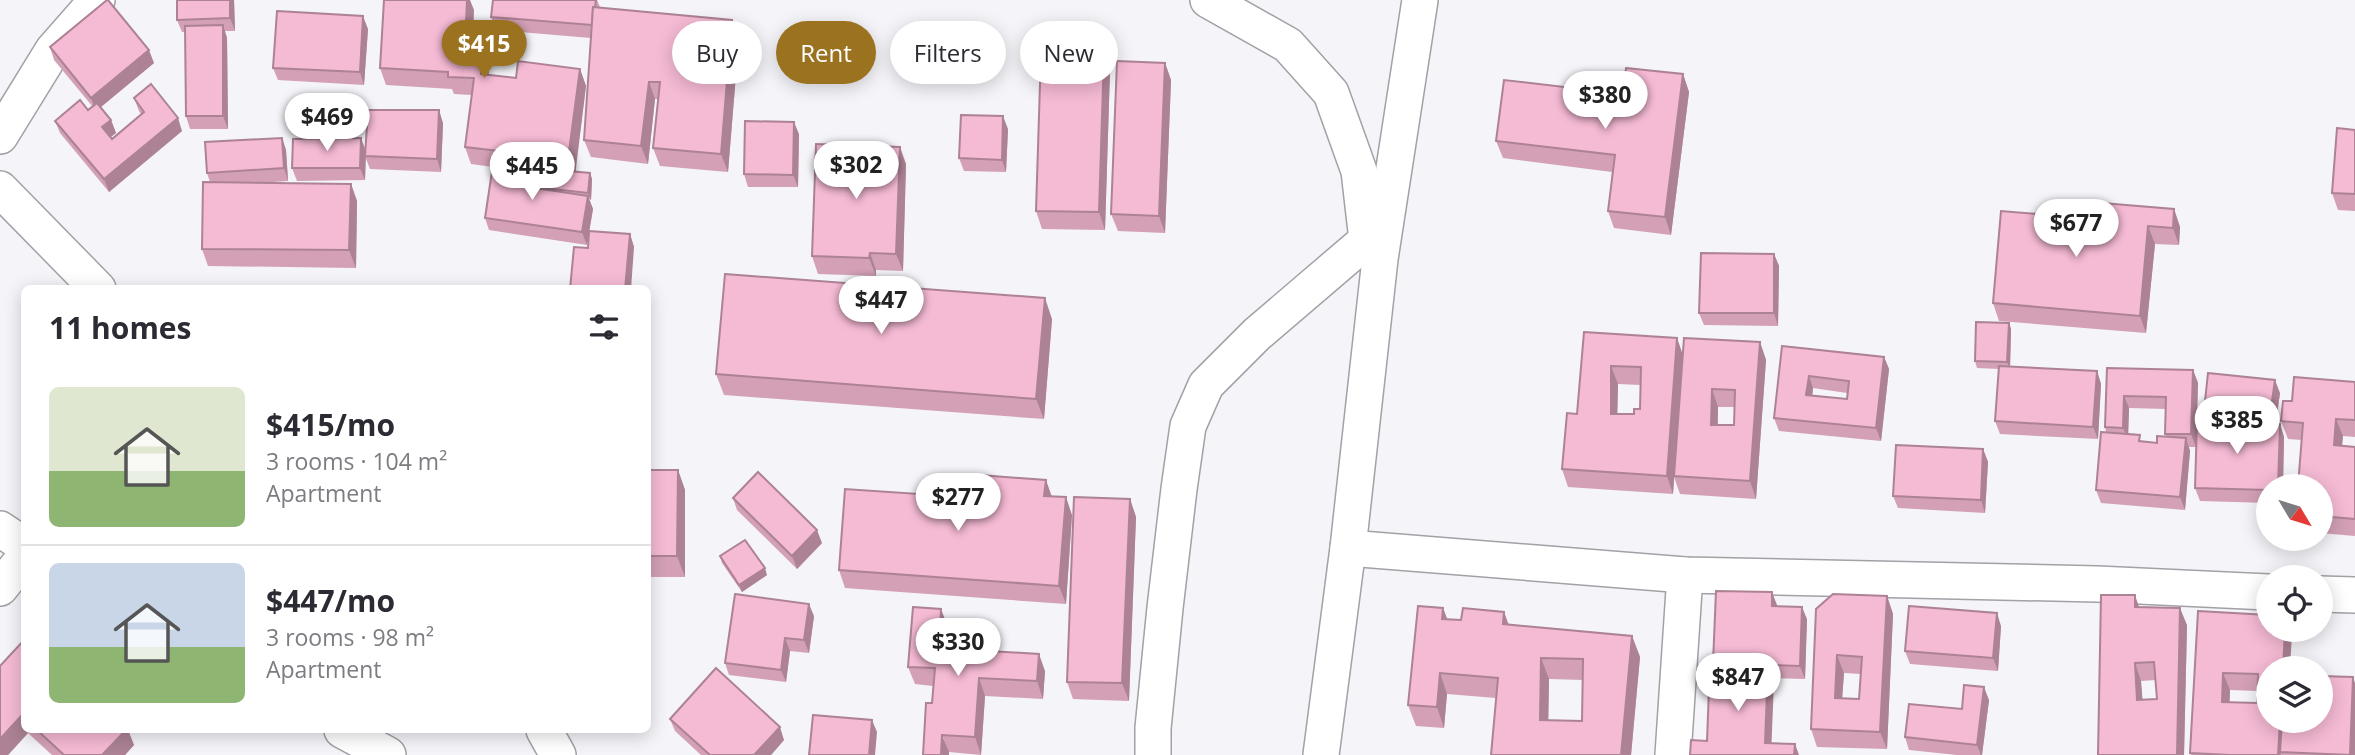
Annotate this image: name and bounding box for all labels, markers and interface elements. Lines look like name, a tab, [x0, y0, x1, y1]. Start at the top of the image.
pin: $415	[443, 20, 525, 80]
chip: Buy	[672, 21, 762, 84]
chip: Rent	[776, 21, 876, 84]
chip: Filters	[890, 21, 1006, 84]
chip: New	[1020, 21, 1118, 84]
text: $415	[458, 27, 510, 59]
pin: $380	[1564, 72, 1646, 131]
text: $380	[1579, 78, 1631, 110]
pin: $469	[286, 94, 368, 153]
text: $469	[301, 100, 353, 132]
pin: $445	[491, 142, 573, 202]
pin: $302	[815, 142, 897, 201]
text: $302	[830, 148, 882, 180]
text: $445	[506, 149, 558, 181]
pin: $677	[2035, 200, 2117, 259]
text: $677	[2050, 206, 2102, 238]
pin: $447	[840, 276, 922, 336]
text: $447	[855, 283, 907, 315]
text: 11 homes	[49, 307, 192, 348]
icon: filters	[585, 308, 623, 346]
pin: $385	[2196, 396, 2278, 456]
text: $385	[2211, 403, 2263, 435]
text: $415/mo	[266, 404, 395, 445]
icon: home	[105, 415, 189, 499]
text: 3 rooms · 104 m²	[266, 445, 447, 477]
pin: $277	[917, 474, 999, 533]
north arrow	[2256, 474, 2333, 551]
map controls	[2256, 474, 2333, 733]
text: Apartment	[266, 477, 382, 509]
text: $277	[932, 480, 984, 512]
button: locate	[2256, 565, 2333, 642]
text: $447/mo	[266, 580, 395, 621]
icon: home	[105, 591, 189, 675]
pin: $330	[917, 618, 999, 678]
text: 3 rooms · 98 m²	[266, 621, 434, 653]
text: $330	[932, 625, 984, 657]
text: Apartment	[266, 653, 382, 685]
pin: $847	[1697, 654, 1779, 713]
button: layers	[2256, 656, 2333, 733]
text: $847	[1712, 660, 1764, 692]

